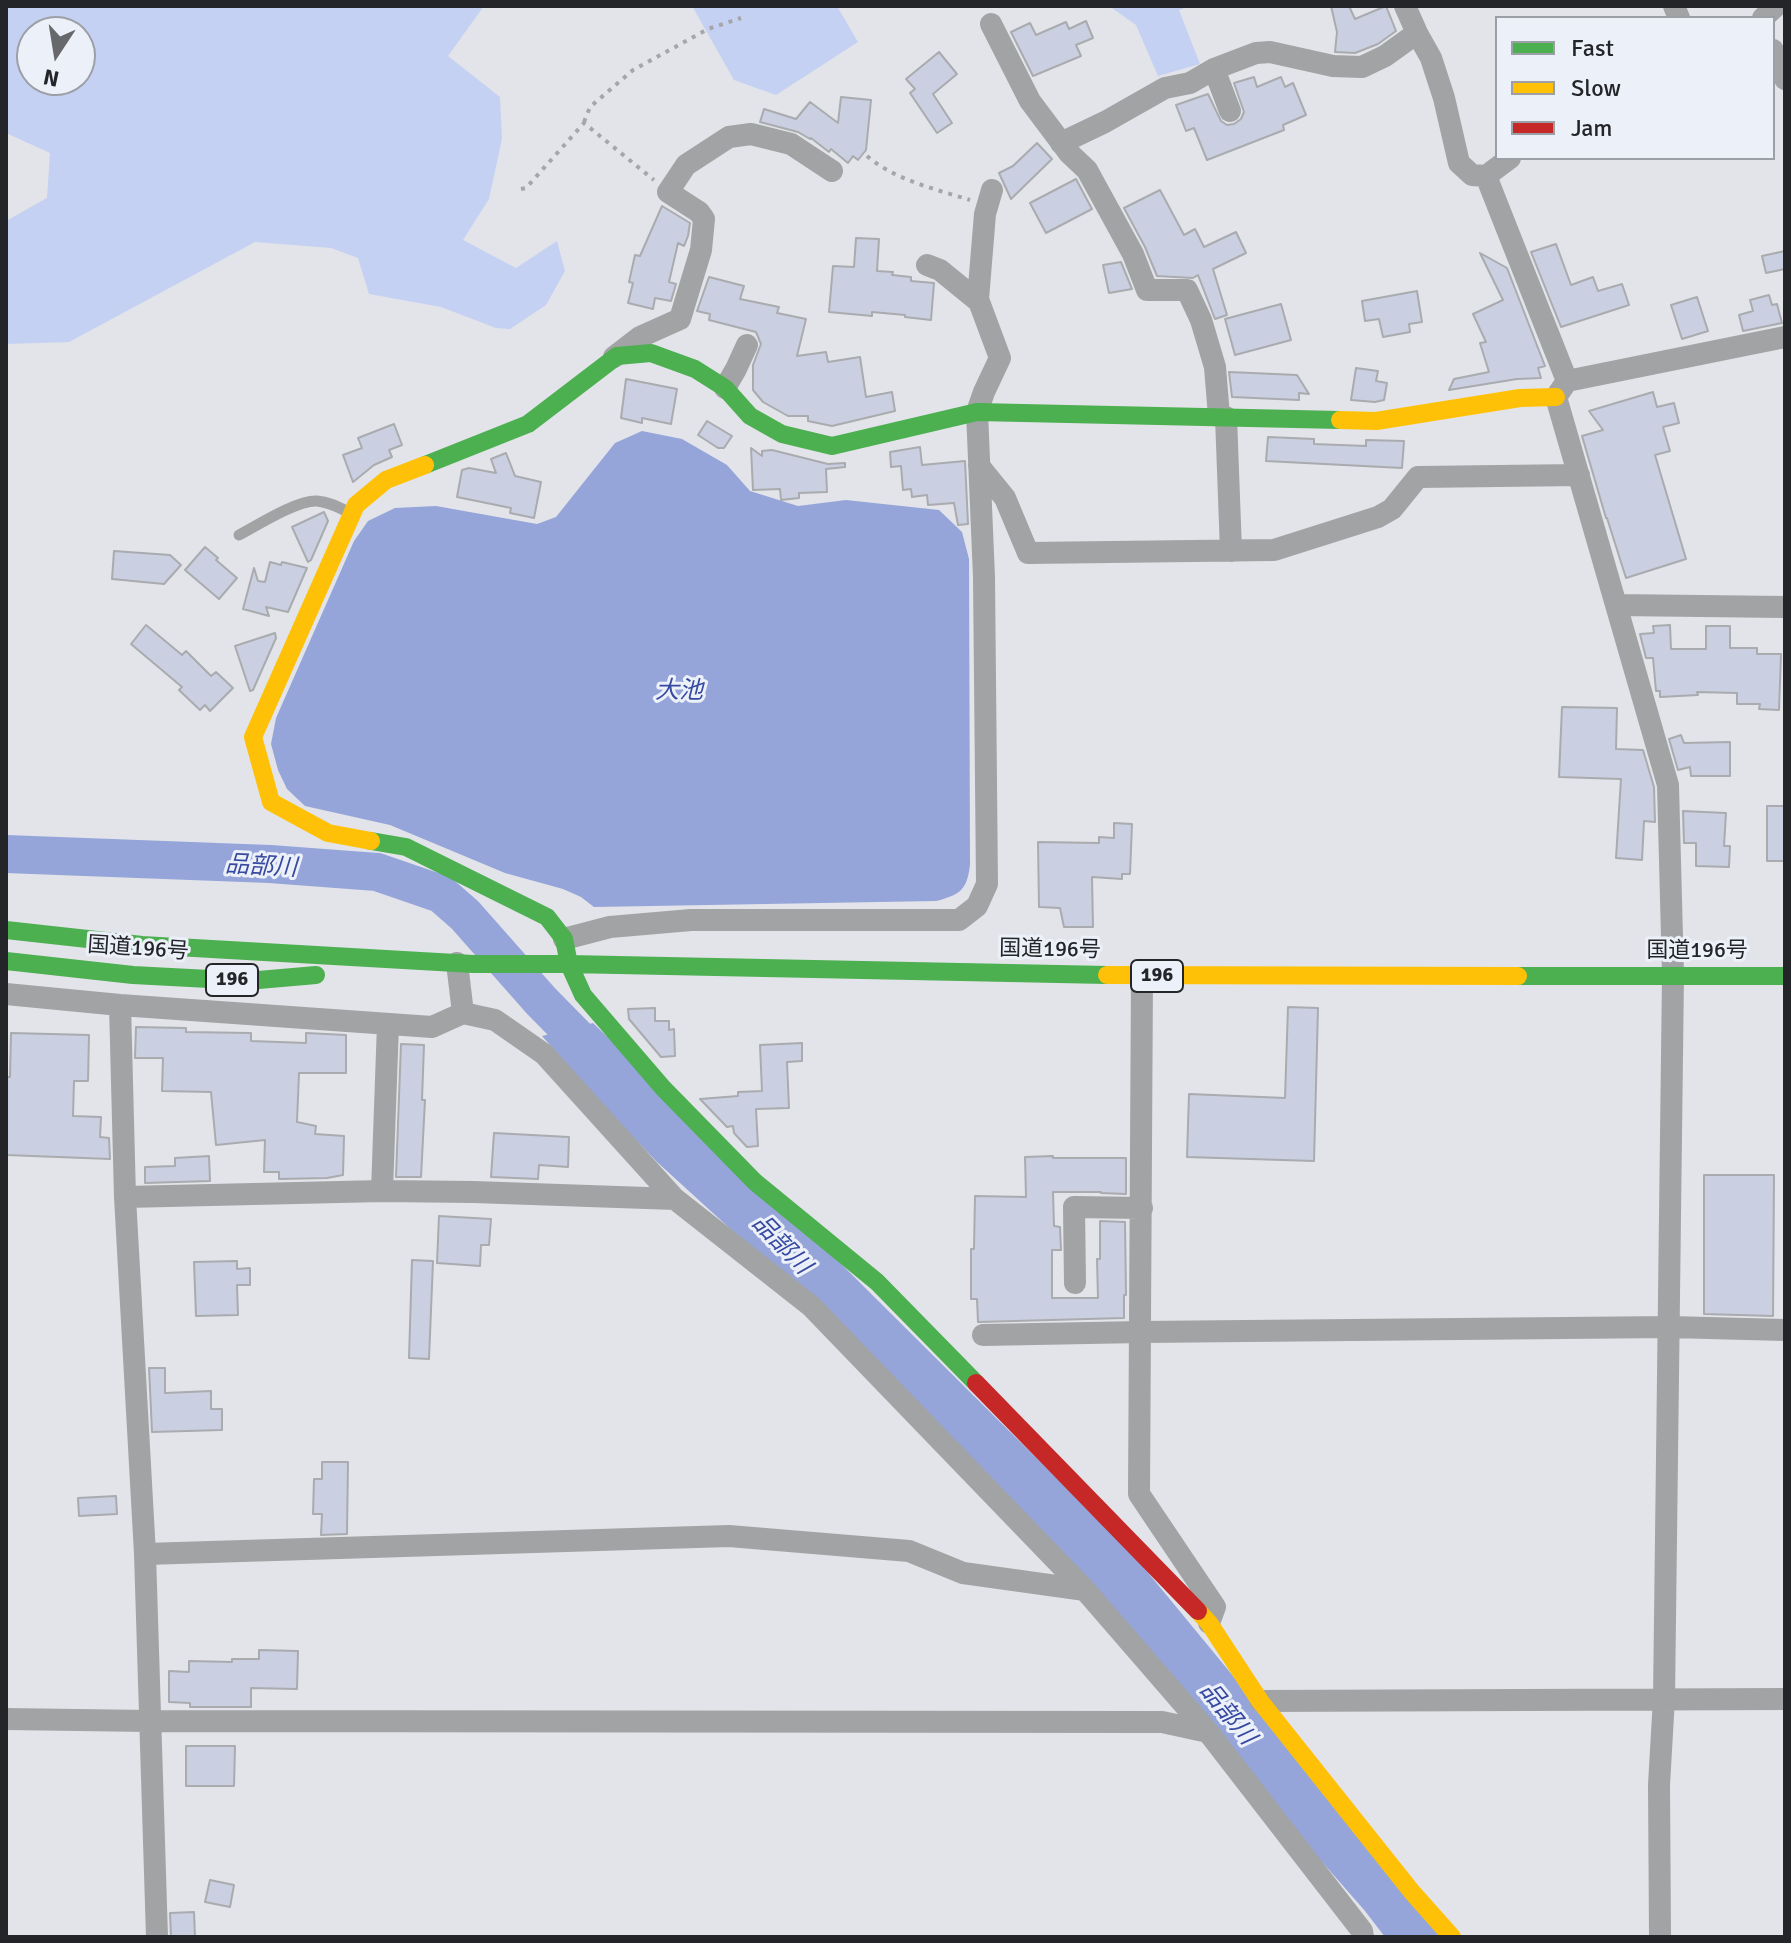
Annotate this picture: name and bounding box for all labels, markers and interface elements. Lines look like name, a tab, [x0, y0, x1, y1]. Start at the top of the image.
north arrow	[16, 16, 96, 96]
legend	[1495, 16, 1775, 160]
text: Fast	[1571, 33, 1614, 63]
text: N	[41, 63, 62, 93]
text: Slow	[1571, 73, 1621, 103]
text: Jam	[1571, 113, 1612, 143]
water label: 大池	[655, 678, 703, 706]
water label: 品部川	[224, 851, 298, 883]
street label: 国道196号	[86, 932, 190, 966]
street label: 国道196号	[999, 936, 1101, 964]
street label: 国道196号	[1646, 938, 1748, 964]
road number: 196	[1131, 960, 1183, 992]
road number: 196	[206, 964, 258, 996]
water label: 品部川	[746, 1209, 816, 1281]
water label: 品部川	[1193, 1677, 1261, 1751]

